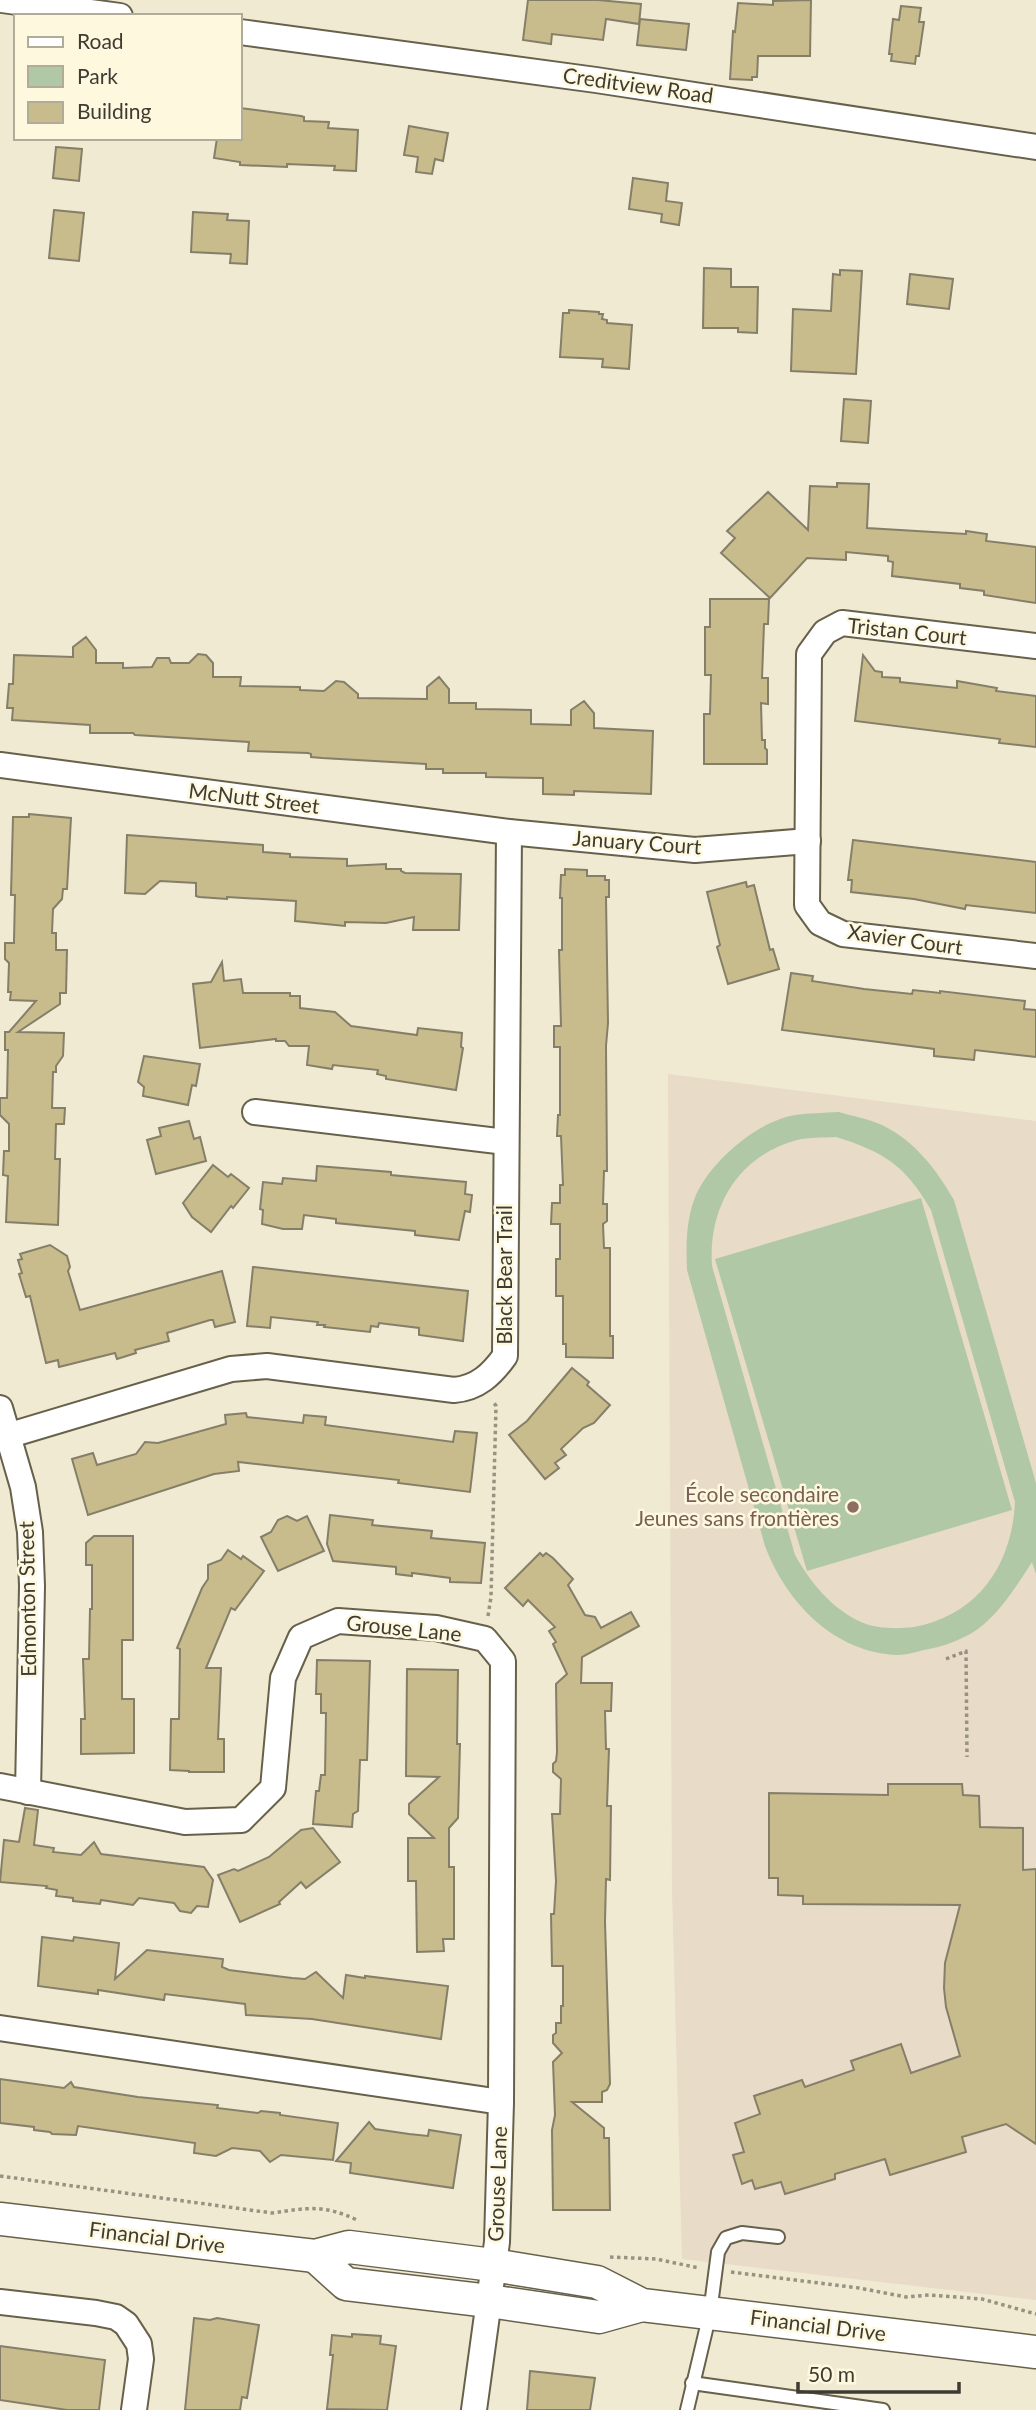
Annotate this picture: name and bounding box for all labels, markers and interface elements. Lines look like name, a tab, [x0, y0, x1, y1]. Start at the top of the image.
legend	[14, 14, 242, 140]
text: Road	[77, 28, 124, 53]
street label: Creditview Road	[561, 62, 715, 107]
text: Park	[77, 63, 118, 88]
text: Building	[77, 98, 152, 123]
street label: Tristan Court	[846, 612, 968, 649]
street label: McNutt Street	[187, 777, 322, 818]
street label: January Court	[572, 825, 703, 858]
street label: Xavier Court	[846, 918, 965, 959]
street label: Black Bear Trail	[491, 1205, 516, 1345]
place label: École secondaire Jeunes sans frontières	[635, 1481, 839, 1530]
marker: École secondaire Jeunes sans frontières	[845, 1499, 861, 1515]
street label: Edmonton Street	[13, 1520, 40, 1677]
street label: Grouse Lane	[345, 1609, 463, 1646]
street label: Grouse Lane	[482, 2126, 511, 2242]
street label: Financial Drive	[88, 2216, 227, 2257]
street label: Financial Drive	[749, 2304, 888, 2345]
scale bar	[798, 2350, 959, 2394]
text: 50 m	[808, 2361, 855, 2386]

